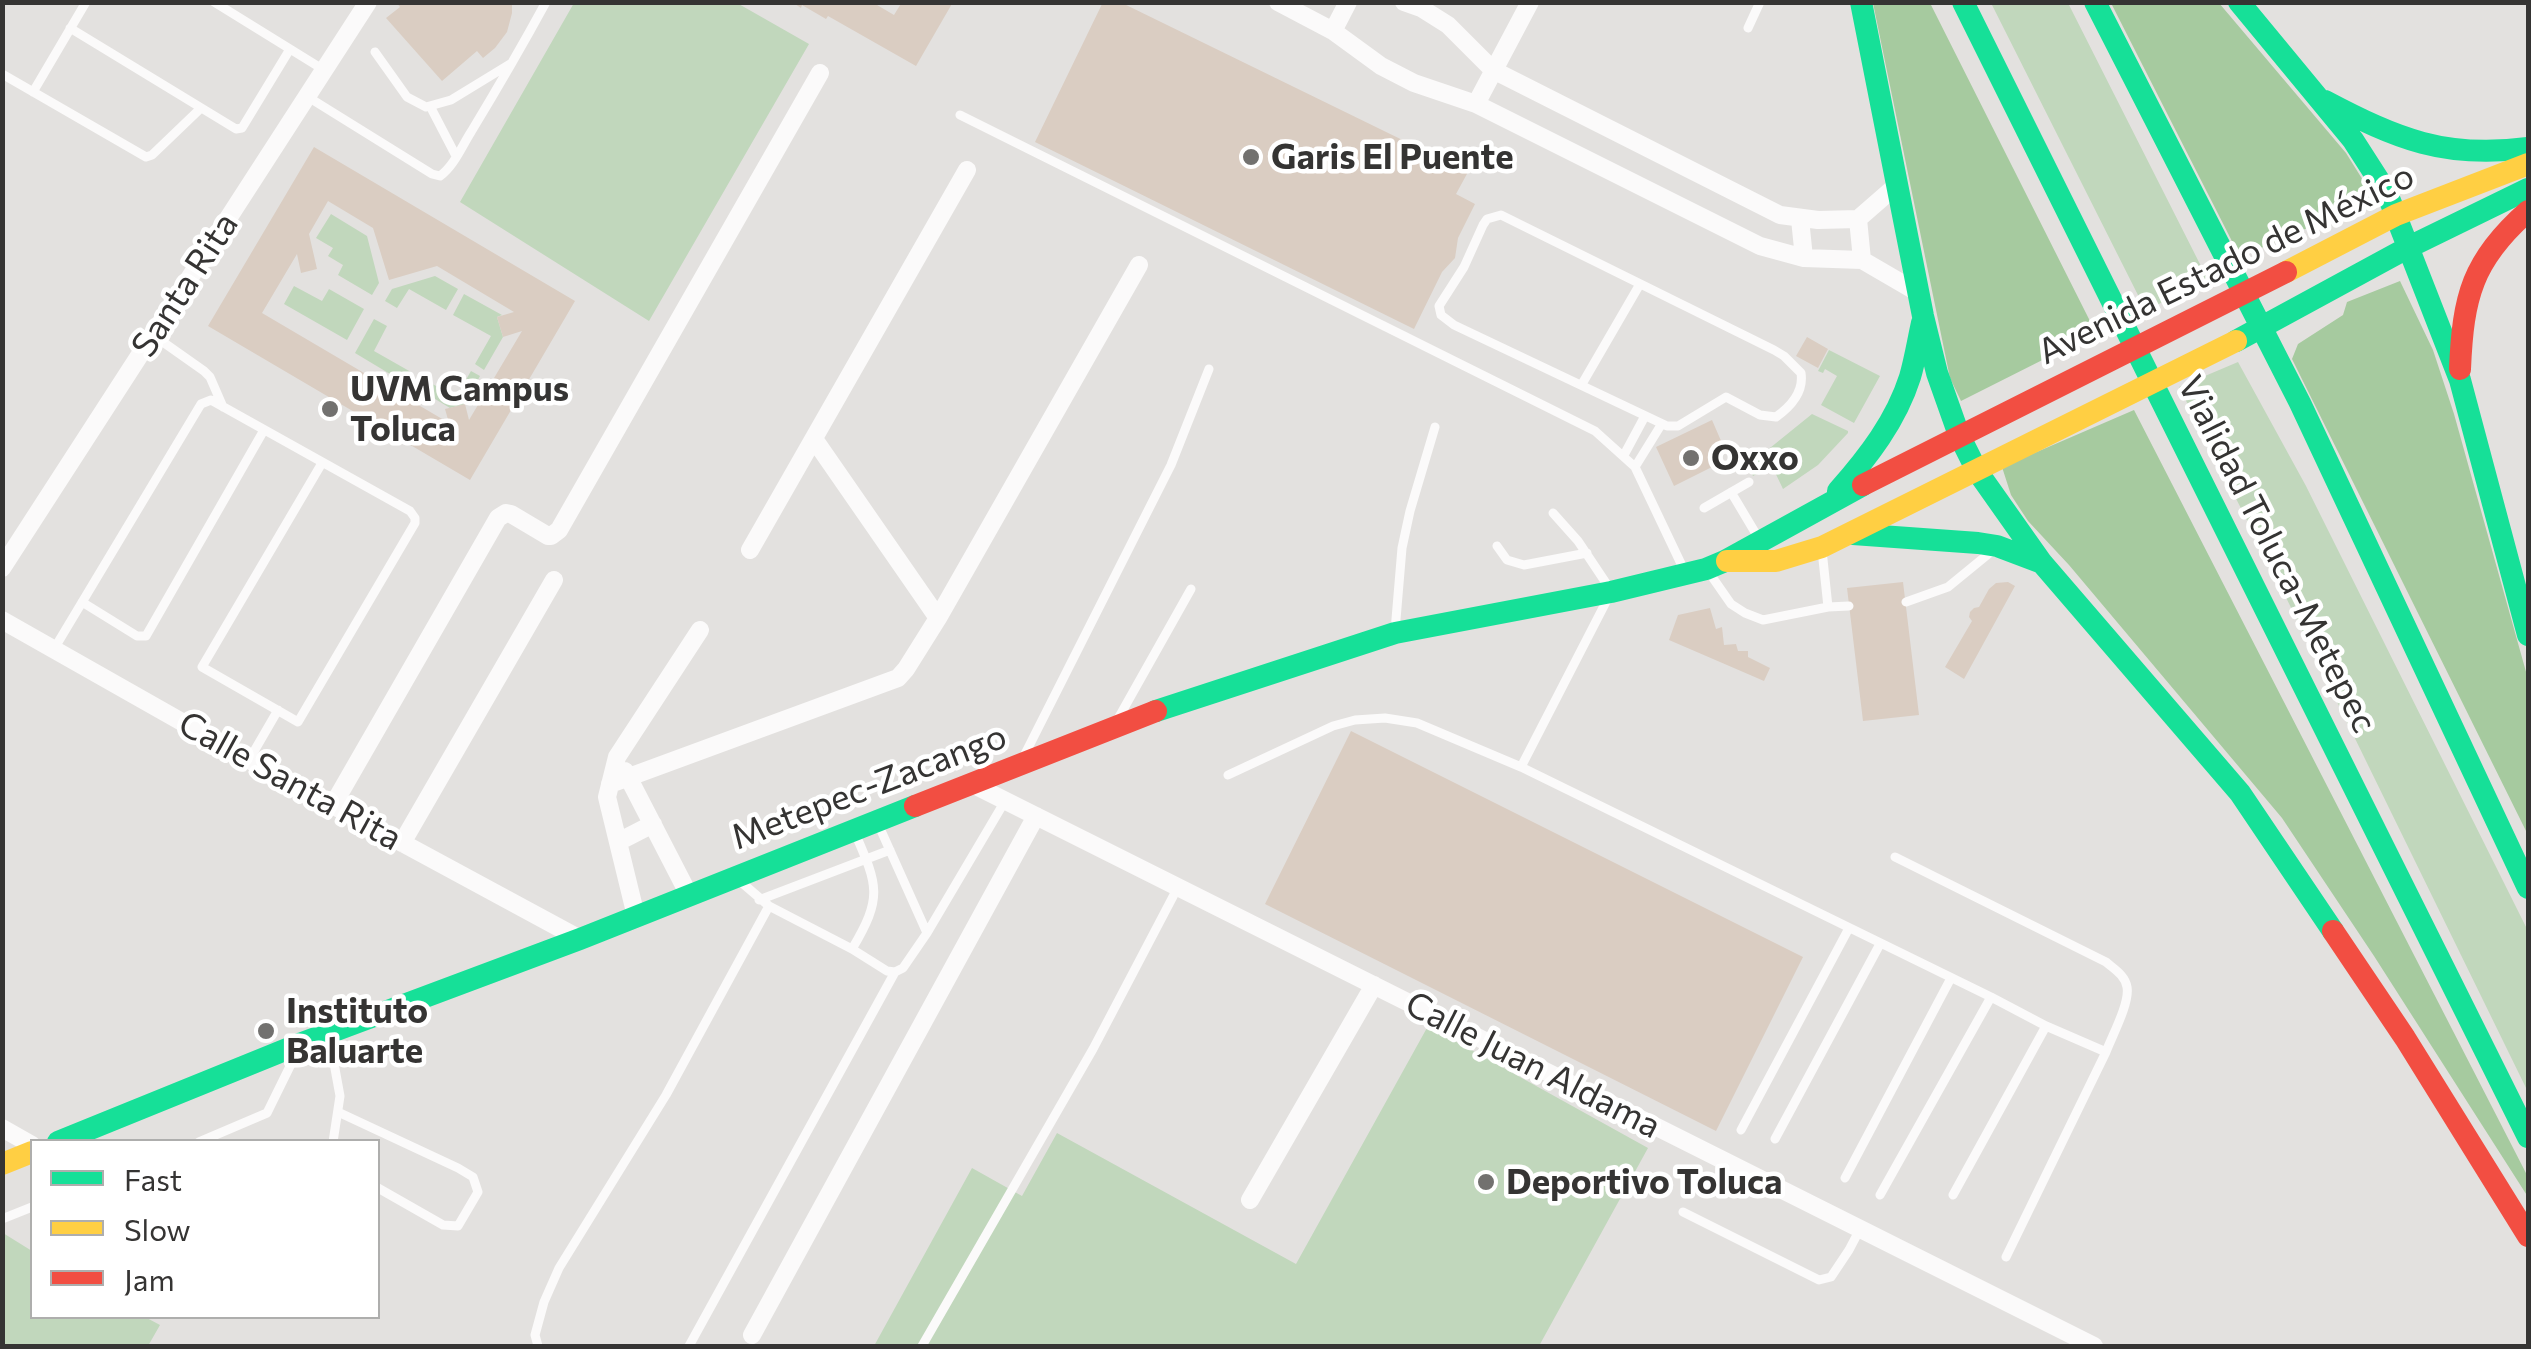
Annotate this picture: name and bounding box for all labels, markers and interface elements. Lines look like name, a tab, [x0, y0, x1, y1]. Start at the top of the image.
place label: Garis El Puente	[1271, 136, 1514, 178]
marker: Garis El Puente	[1240, 146, 1262, 168]
street label: Avenida Estado de México	[2031, 155, 2421, 373]
street label: Santa Rita	[123, 205, 247, 365]
place label: UVM Campus Toluca	[350, 368, 569, 450]
street label: Vialidad Toluca-Metepec	[2169, 369, 2385, 739]
marker: UVM Campus Toluca	[319, 398, 341, 420]
place label: Oxxo	[1711, 437, 1799, 479]
marker: Oxxo	[1680, 447, 1702, 469]
street label: Calle Santa Rita	[171, 702, 409, 860]
street label: Metepec-Zacango	[726, 715, 1012, 859]
street label: Calle Juan Aldama	[1399, 983, 1667, 1147]
place label: Instituto Baluarte	[286, 990, 428, 1072]
marker: Instituto Baluarte	[255, 1020, 277, 1042]
legend	[30, 1139, 380, 1319]
text: Fast	[124, 1160, 182, 1197]
place label: Deportivo Toluca	[1506, 1161, 1782, 1203]
marker: Deportivo Toluca	[1475, 1171, 1497, 1193]
text: Slow	[124, 1210, 191, 1247]
text: Jam	[124, 1260, 175, 1297]

